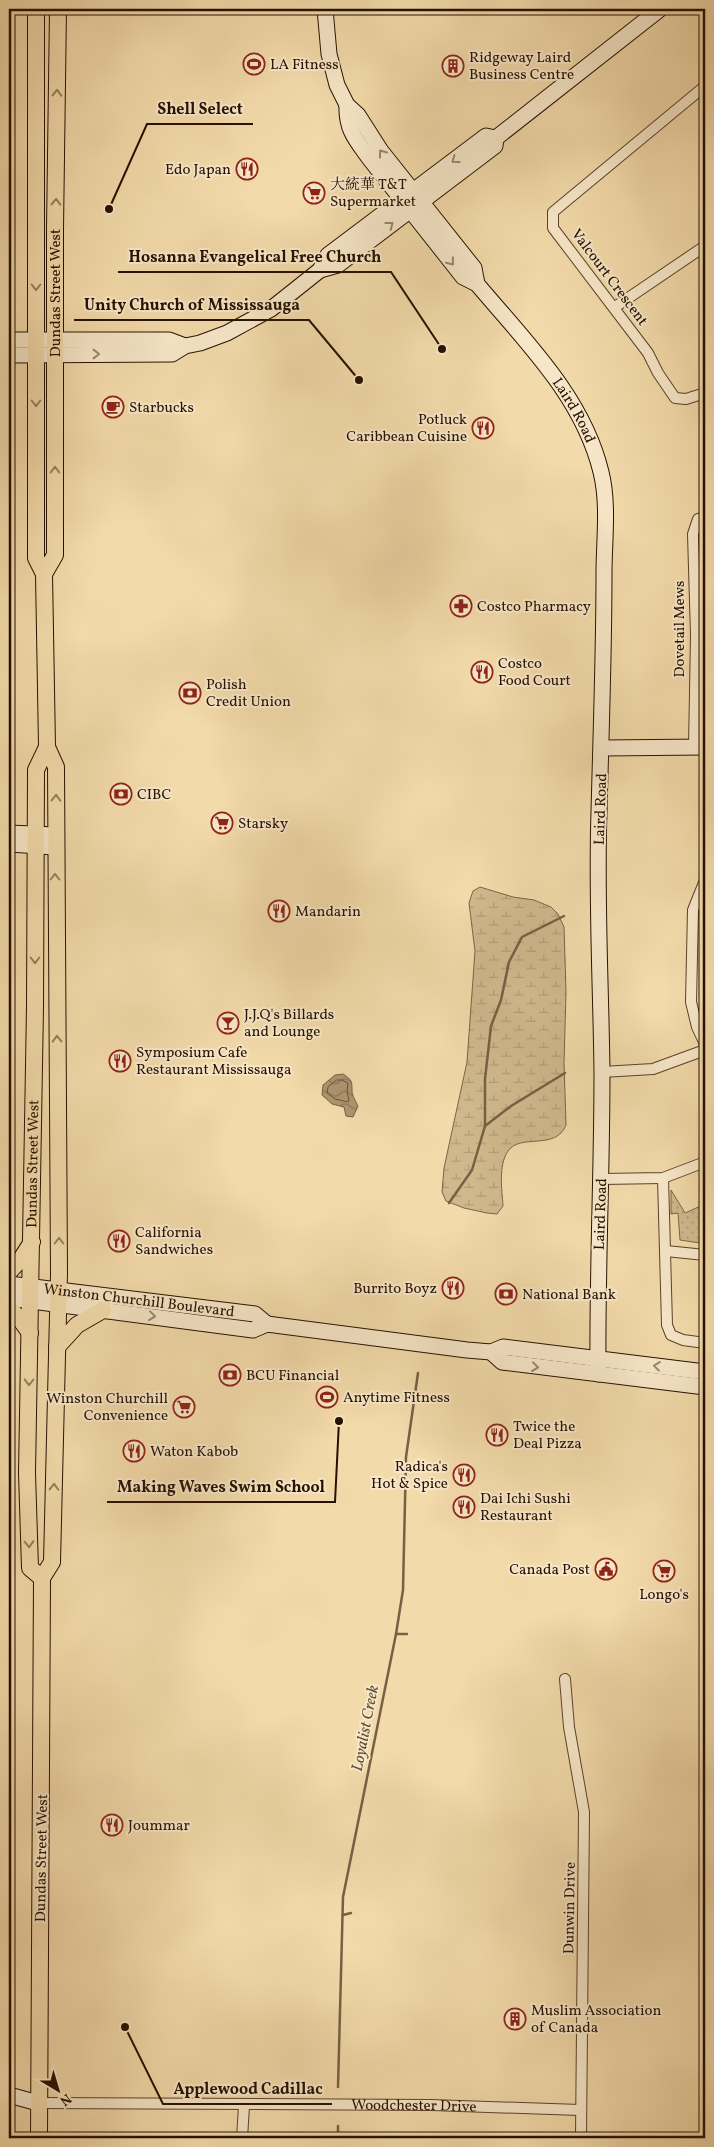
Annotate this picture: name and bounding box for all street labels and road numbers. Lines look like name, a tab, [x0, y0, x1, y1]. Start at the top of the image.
street label: Valcourt Crescent	[565, 225, 652, 331]
street label: Dundas Street West	[46, 229, 67, 357]
street label: Laird Road	[546, 374, 600, 446]
street label: Dovetail Mews	[670, 580, 691, 678]
street label: Laird Road	[590, 773, 613, 845]
street label: Dundas Street West	[22, 1099, 45, 1228]
street label: Laird Road	[590, 1178, 613, 1250]
street label: Winston Churchill Boulevard	[42, 1279, 236, 1323]
street label: Dundas Street West	[31, 1794, 54, 1922]
street label: Dunwin Drive	[559, 1862, 582, 1954]
street label: Woodchester Drive	[351, 2096, 477, 2119]

